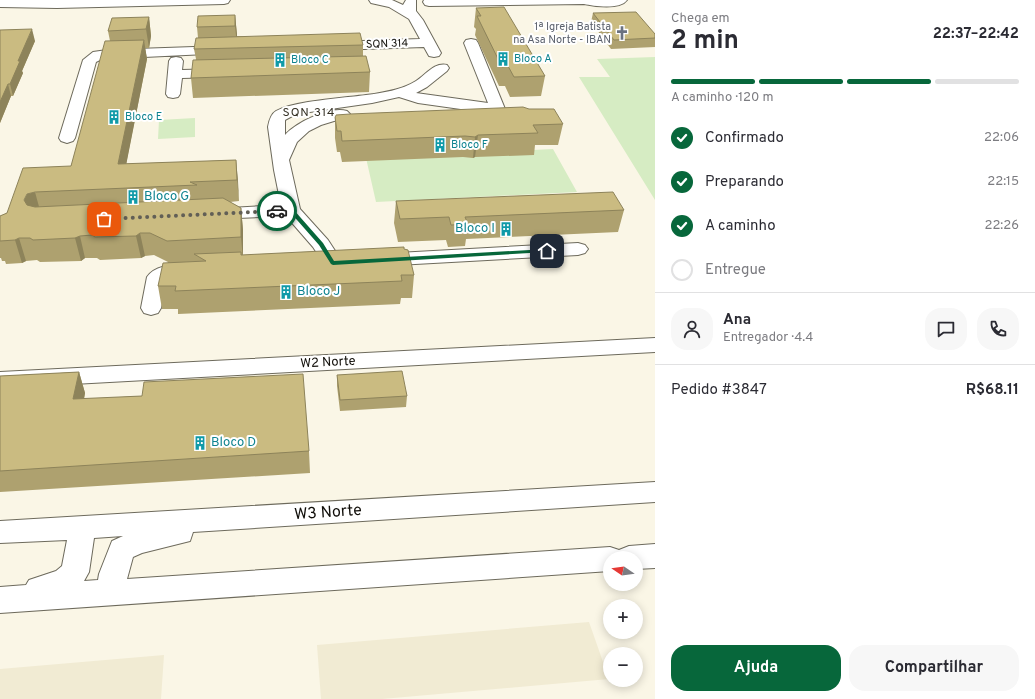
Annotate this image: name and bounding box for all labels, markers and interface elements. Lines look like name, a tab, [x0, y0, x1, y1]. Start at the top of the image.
text: Chega em	[671, 11, 730, 27]
place label: 1ª Igreja Batista na Asa Norte - IBAN	[513, 20, 611, 47]
church icon: 1ª Igreja Batista na Asa Norte - IBAN	[614, 25, 630, 41]
text: 2 min	[671, 25, 739, 58]
text: 22:37–22:42	[933, 25, 1019, 44]
street label: SQN 314	[366, 36, 409, 52]
building icon: Bloco A	[495, 51, 511, 67]
building icon: Bloco C	[272, 52, 288, 68]
place label: Bloco A	[514, 52, 552, 66]
place label: Bloco C	[291, 53, 329, 67]
text: A caminho · 120 m	[671, 90, 773, 106]
district label: SQN 314	[282, 105, 336, 121]
building icon: Bloco E	[106, 109, 122, 125]
place label: Bloco E	[125, 110, 162, 124]
icon: check	[671, 127, 693, 149]
text: Confirmado	[705, 129, 784, 148]
text: 22:06	[984, 130, 1019, 146]
building icon: Bloco F	[432, 137, 448, 153]
place label: Bloco F	[451, 138, 488, 152]
icon: check	[671, 171, 693, 193]
text: Preparando	[705, 173, 784, 192]
text: 22:15	[987, 174, 1019, 190]
building icon: Bloco G	[125, 189, 141, 205]
place label: Bloco G	[144, 189, 189, 205]
courier	[257, 191, 297, 231]
icon: car	[266, 200, 288, 222]
pin	[87, 202, 121, 236]
icon: bag	[93, 208, 115, 230]
icon: check	[671, 215, 693, 237]
text: A caminho	[705, 217, 776, 236]
text: 22:26	[984, 218, 1019, 234]
place label: Bloco I	[455, 221, 495, 237]
building icon: Bloco I	[498, 221, 514, 237]
pin	[530, 234, 564, 268]
icon: home	[536, 240, 558, 262]
text: Entregue	[705, 261, 766, 280]
building icon: Bloco J	[278, 284, 294, 300]
place label: Bloco J	[297, 284, 340, 300]
button: person	[671, 308, 713, 350]
button: chat	[925, 308, 967, 350]
button: phone	[977, 308, 1019, 350]
text: Ana	[723, 311, 751, 330]
text: Entregador · 4.4	[723, 330, 813, 346]
street label: W2 Norte	[300, 354, 356, 372]
text: Pedido #3847	[671, 381, 767, 400]
text: R$68.11	[966, 381, 1019, 400]
building icon: Bloco D	[192, 435, 208, 451]
place label: Bloco D	[211, 435, 256, 451]
street label: W3 Norte	[294, 501, 362, 525]
north arrow	[603, 551, 643, 591]
map controls	[603, 551, 643, 687]
button: +	[603, 599, 643, 639]
button: Ajuda	[671, 645, 841, 691]
button: Compartilhar	[849, 645, 1019, 691]
button: −	[603, 647, 643, 687]

